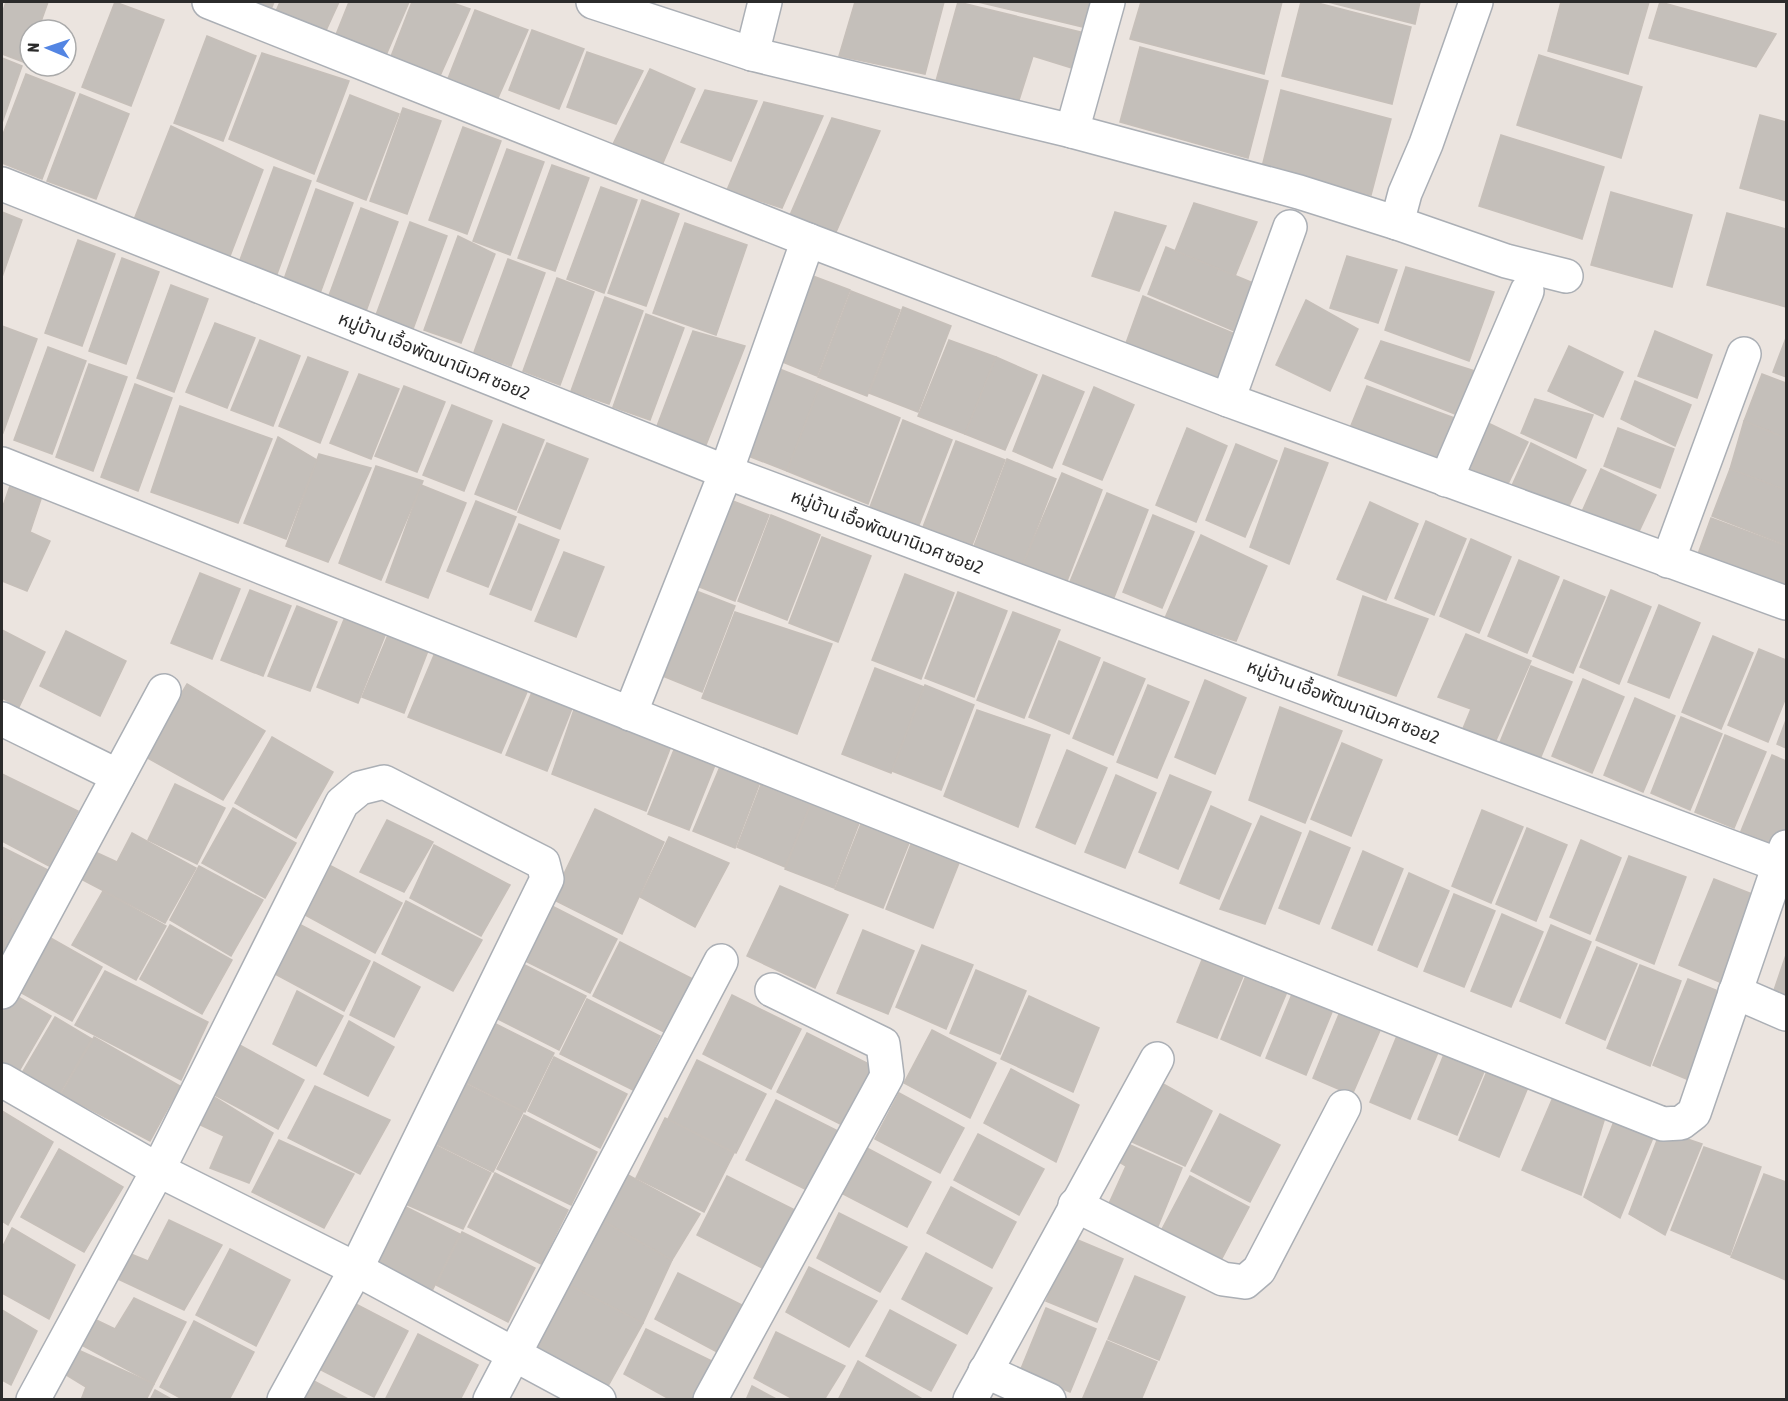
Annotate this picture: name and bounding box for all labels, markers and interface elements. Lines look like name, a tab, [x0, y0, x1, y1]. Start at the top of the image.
north arrow	[18, 18, 78, 78]
text: N	[24, 42, 42, 53]
street label: หมู่บ้าน เอื้อพัฒนานิเวศ ซอย2	[335, 306, 534, 405]
street label: หมู่บ้าน เอื้อพัฒนานิเวศ ซอย2	[787, 483, 987, 580]
street label: หมู่บ้าน เอื้อพัฒนานิเวศ ซอย2	[1243, 653, 1443, 750]

